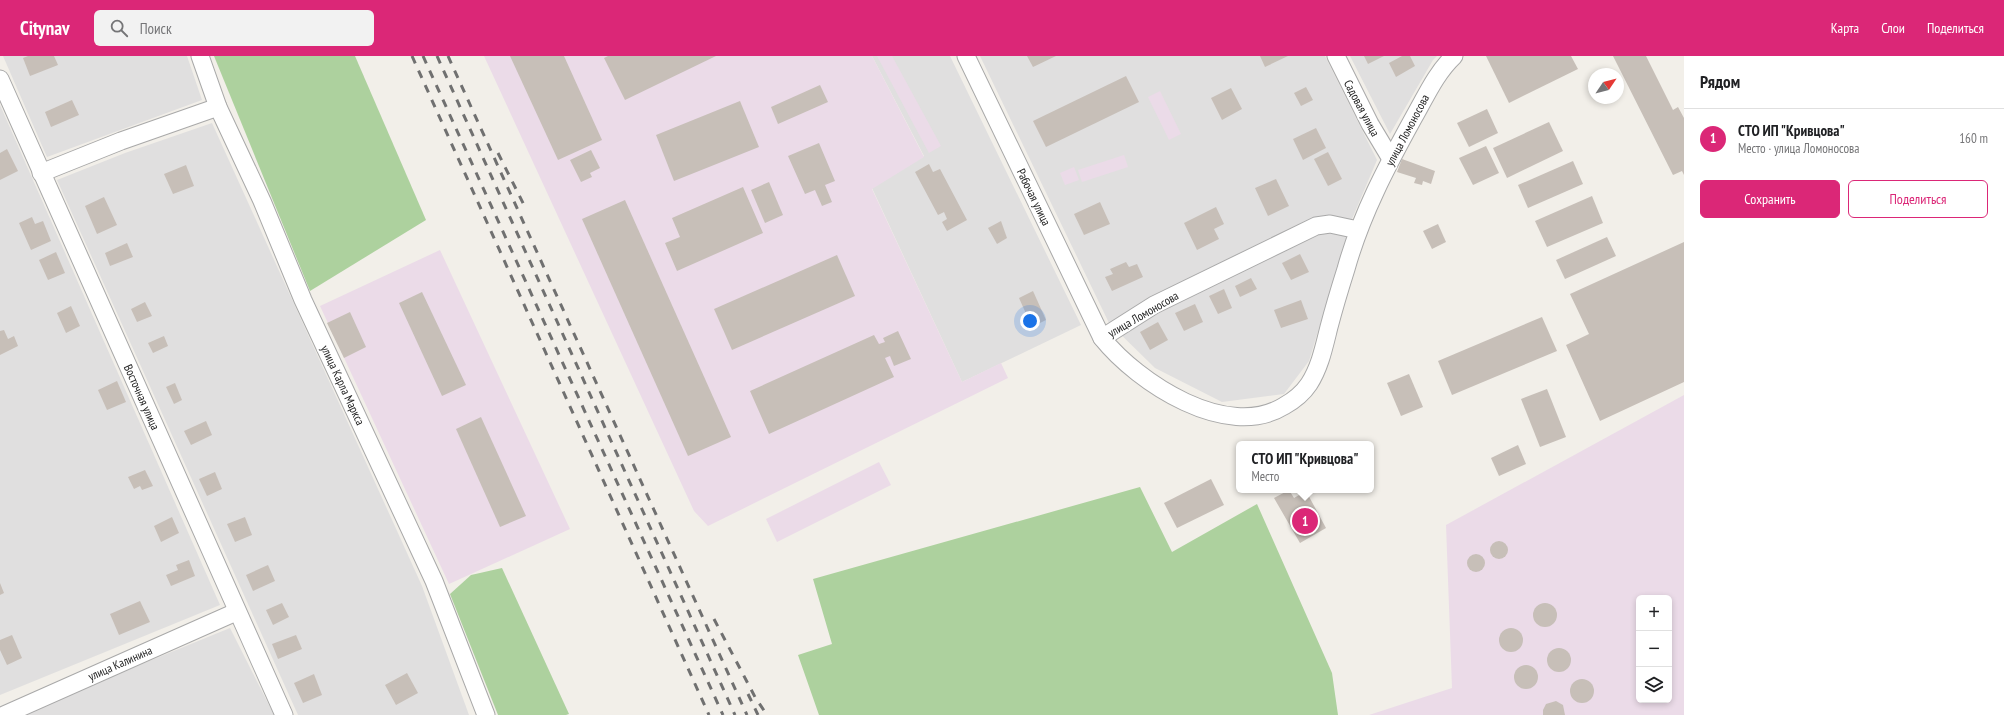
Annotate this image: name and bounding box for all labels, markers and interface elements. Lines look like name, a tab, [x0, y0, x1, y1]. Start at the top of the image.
search box	[94, 10, 374, 46]
text: Citynav	[20, 16, 70, 40]
icon: search	[108, 17, 130, 39]
text: Поиск	[140, 19, 172, 38]
text: Карта	[1831, 19, 1859, 37]
text: Слои	[1881, 19, 1905, 37]
text: Поделиться	[1927, 19, 1984, 37]
north arrow	[1588, 68, 1624, 104]
text: Рядом	[1700, 71, 1740, 93]
street label: Садовая улица	[1341, 77, 1383, 139]
street label: улица Ломоносова	[1382, 91, 1432, 168]
text: СТО ИП "Кривцова"	[1738, 121, 1845, 140]
text: 1	[1710, 130, 1716, 147]
text: 160 m	[1959, 130, 1988, 147]
text: Место · улица Ломоносова	[1738, 140, 1860, 157]
street label: Рабочая улица	[1014, 166, 1054, 228]
button: Сохранить	[1700, 180, 1840, 218]
button: Поделиться	[1848, 180, 1988, 218]
street label: улица Ломоносова	[1105, 288, 1181, 340]
your location	[1020, 311, 1040, 331]
street label: улица Карла Маркса	[318, 343, 368, 428]
street label: Восточная улица	[121, 362, 163, 432]
popup	[1236, 441, 1374, 493]
text: СТО ИП "Кривцова"	[1252, 449, 1358, 468]
text: Место	[1252, 468, 1279, 485]
pin: 1	[1292, 506, 1318, 536]
map controls	[1636, 595, 1672, 703]
button: +	[1636, 595, 1672, 631]
button: −	[1636, 631, 1672, 667]
street label: улица Калинина	[86, 642, 155, 684]
button: layers	[1636, 667, 1672, 703]

